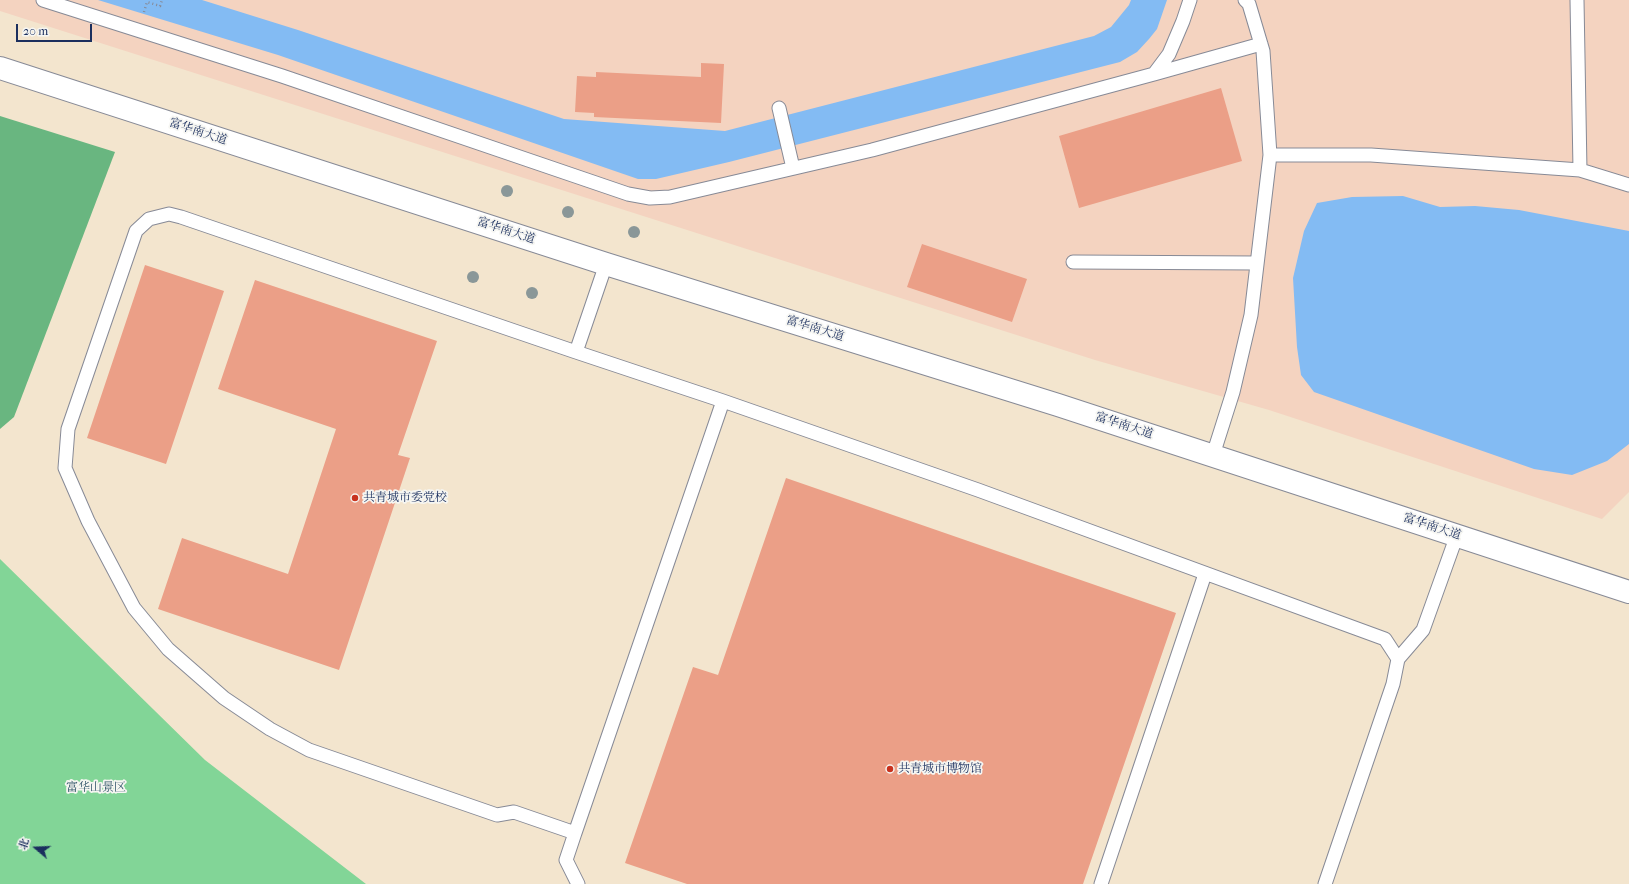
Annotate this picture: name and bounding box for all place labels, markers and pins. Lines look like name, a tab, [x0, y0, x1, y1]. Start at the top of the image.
place label: 共青城市委党校	[363, 491, 447, 505]
marker: 共青城市委党校	[350, 493, 360, 503]
place label: 共青城市博物馆	[898, 762, 982, 776]
marker: 共青城市博物馆	[885, 764, 895, 774]

